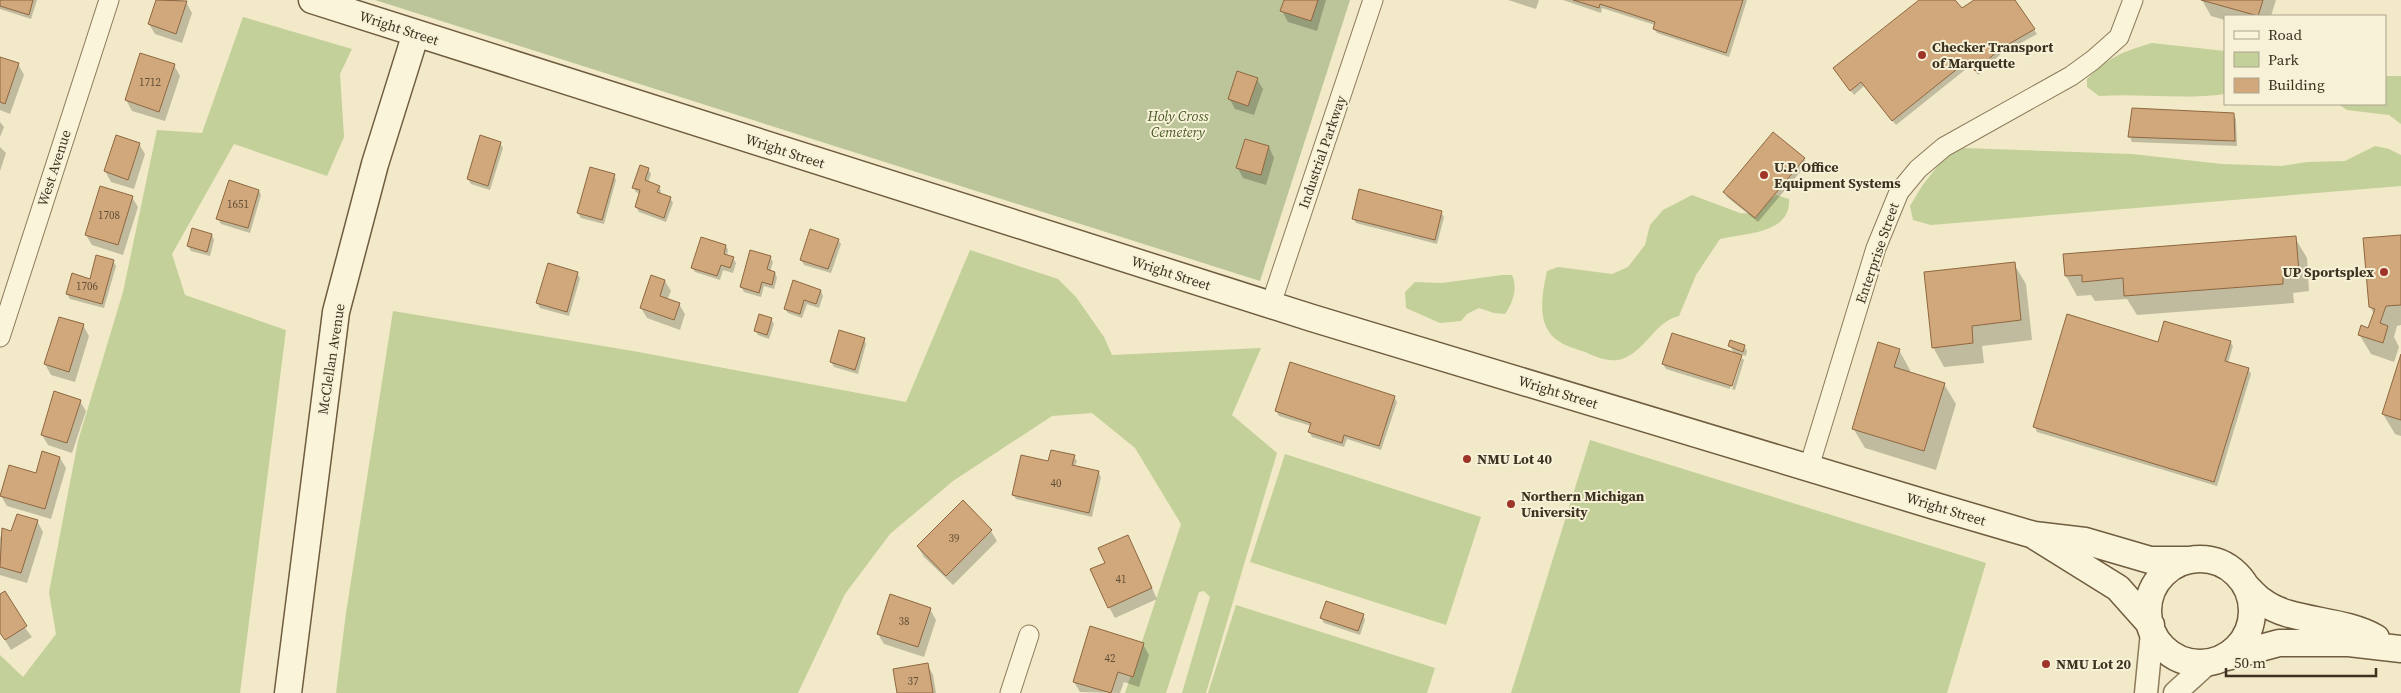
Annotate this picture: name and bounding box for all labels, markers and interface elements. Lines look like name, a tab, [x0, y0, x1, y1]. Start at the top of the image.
street label: Wright Street	[357, 6, 442, 50]
legend	[2224, 15, 2386, 105]
text: Road	[2268, 24, 2302, 45]
place label: Checker Transport of Marquette	[1932, 37, 2054, 73]
marker: Checker Transport of Marquette	[1916, 49, 1928, 61]
text: Park	[2268, 49, 2300, 70]
text: Building	[2268, 74, 2325, 95]
house number: 1712	[139, 75, 161, 90]
street label: Industrial Parkway	[1293, 92, 1351, 211]
park label: Holy Cross Cemetery	[1146, 106, 1209, 142]
street label: West Avenue	[32, 127, 76, 209]
street label: Wright Street	[743, 129, 828, 173]
place label: U.P. Office Equipment Systems	[1774, 157, 1901, 193]
marker: U.P. Office Equipment Systems	[1758, 169, 1770, 181]
house number: 1651	[227, 197, 249, 212]
street label: Enterprise Street	[1850, 200, 1904, 306]
house number: 1708	[98, 208, 120, 223]
street label: Wright Street	[1129, 251, 1214, 295]
place label: UP Sportsplex	[2283, 262, 2374, 282]
marker: UP Sportsplex	[2378, 266, 2390, 278]
house number: 1706	[76, 279, 98, 294]
street label: McClellan Avenue	[312, 302, 350, 416]
street label: Wright Street	[1516, 370, 1601, 414]
place label: NMU Lot 40	[1477, 449, 1553, 469]
marker: NMU Lot 40	[1461, 453, 1473, 465]
house number: 40	[1051, 476, 1062, 491]
place label: Northern Michigan University	[1521, 486, 1645, 522]
street label: Wright Street	[1904, 487, 1989, 531]
marker: Northern Michigan University	[1505, 498, 1517, 510]
house number: 39	[949, 531, 960, 546]
house number: 41	[1116, 572, 1127, 587]
house number: 38	[899, 614, 910, 629]
scale bar	[2226, 646, 2376, 678]
house number: 42	[1105, 651, 1116, 666]
text: 50 m	[2234, 652, 2266, 673]
place label: NMU Lot 20	[2056, 654, 2132, 674]
marker: NMU Lot 20	[2040, 658, 2052, 670]
house number: 37	[908, 674, 919, 689]

